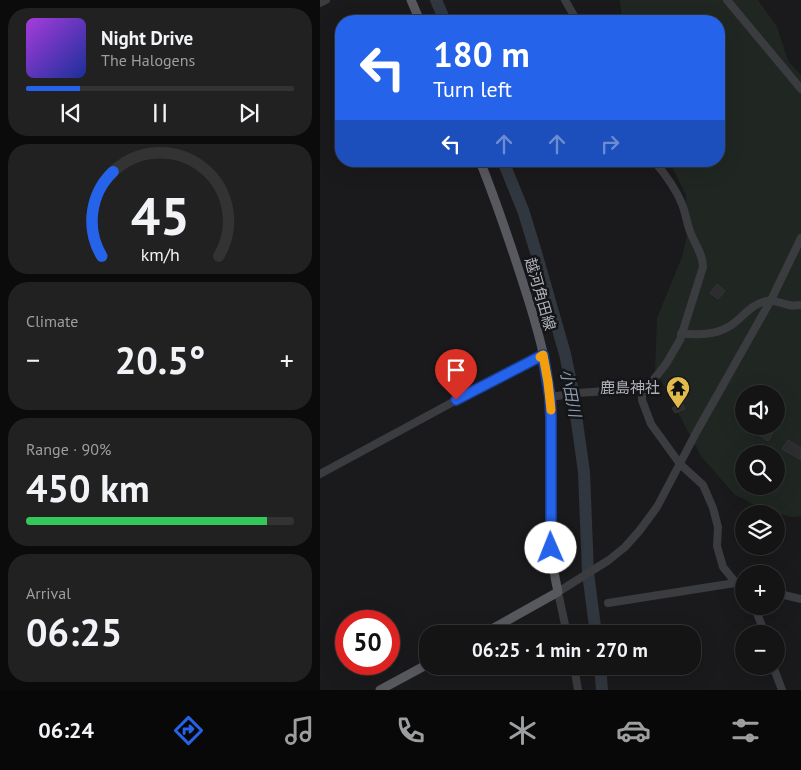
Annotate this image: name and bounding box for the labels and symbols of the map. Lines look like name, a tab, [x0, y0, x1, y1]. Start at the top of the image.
street label: 越河角田線	[521, 254, 560, 333]
pin	[435, 349, 477, 400]
water label: 小田川	[557, 368, 586, 420]
temple icon: 鹿島神社	[665, 375, 691, 409]
place label: 鹿島神社	[600, 378, 660, 397]
position arrow	[524, 521, 576, 573]
speed limit sign: 50	[335, 610, 400, 675]

